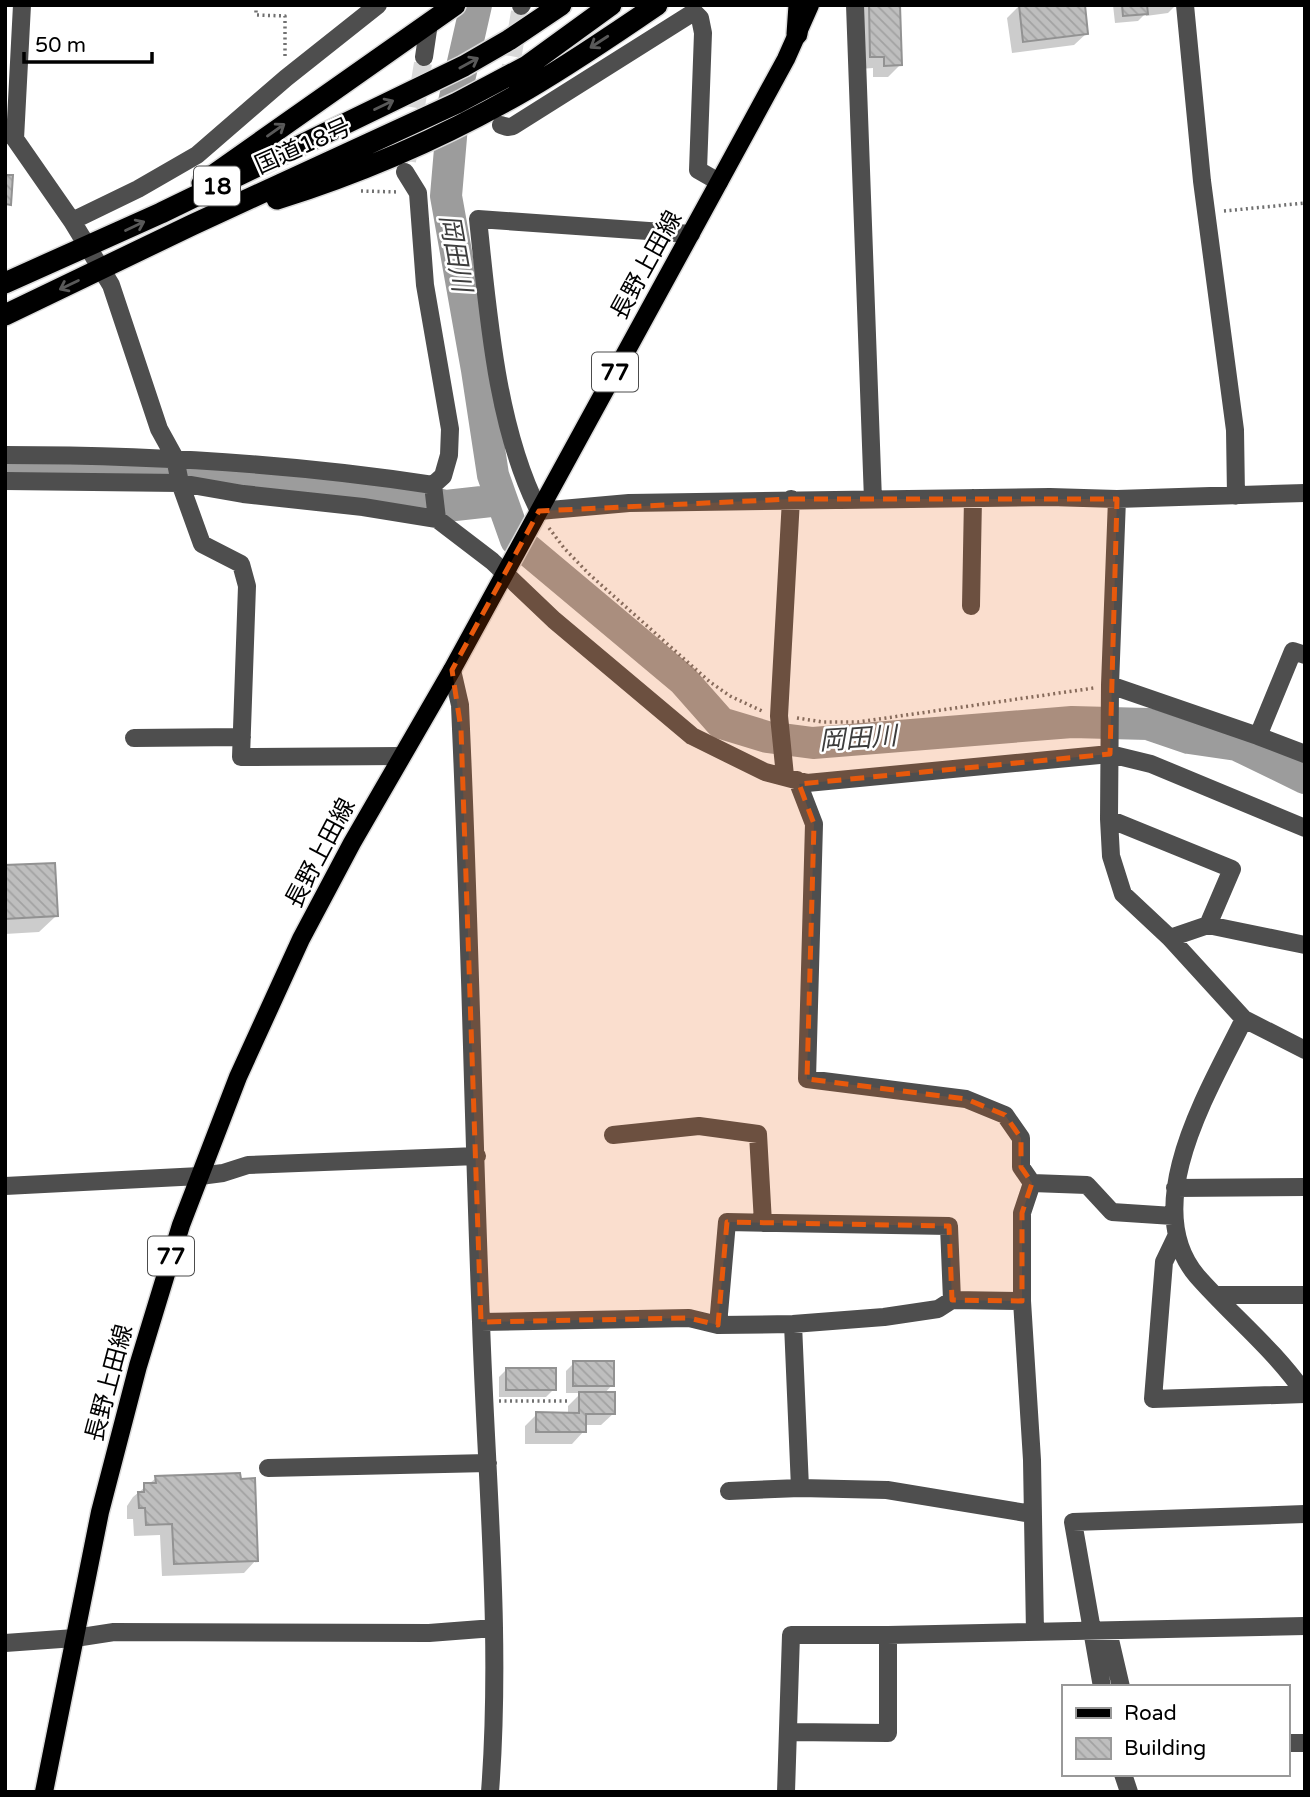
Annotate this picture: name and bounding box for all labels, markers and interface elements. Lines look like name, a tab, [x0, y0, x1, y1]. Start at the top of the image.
scale bar	[24, 21, 152, 65]
text: 50 m	[35, 33, 86, 58]
one-way arrow	[590, 36, 610, 50]
one-way arrow	[458, 56, 478, 70]
one-way arrow	[373, 98, 394, 112]
street label: 国道18号	[251, 112, 356, 180]
one-way arrow	[266, 123, 285, 137]
road number: 18	[194, 167, 240, 206]
street label: 長野上田線	[605, 206, 688, 325]
water label: 岡田川	[433, 212, 478, 297]
one-way arrow	[124, 218, 145, 232]
one-way arrow	[58, 279, 79, 292]
road number: 77	[592, 352, 638, 392]
water label: 岡田川	[818, 720, 901, 757]
street label: 長野上田線	[279, 793, 361, 913]
road number: 77	[148, 1236, 194, 1275]
street label: 長野上田線	[80, 1321, 139, 1445]
legend	[1062, 1685, 1289, 1776]
text: Road	[1124, 1701, 1177, 1726]
text: Building	[1124, 1736, 1206, 1761]

